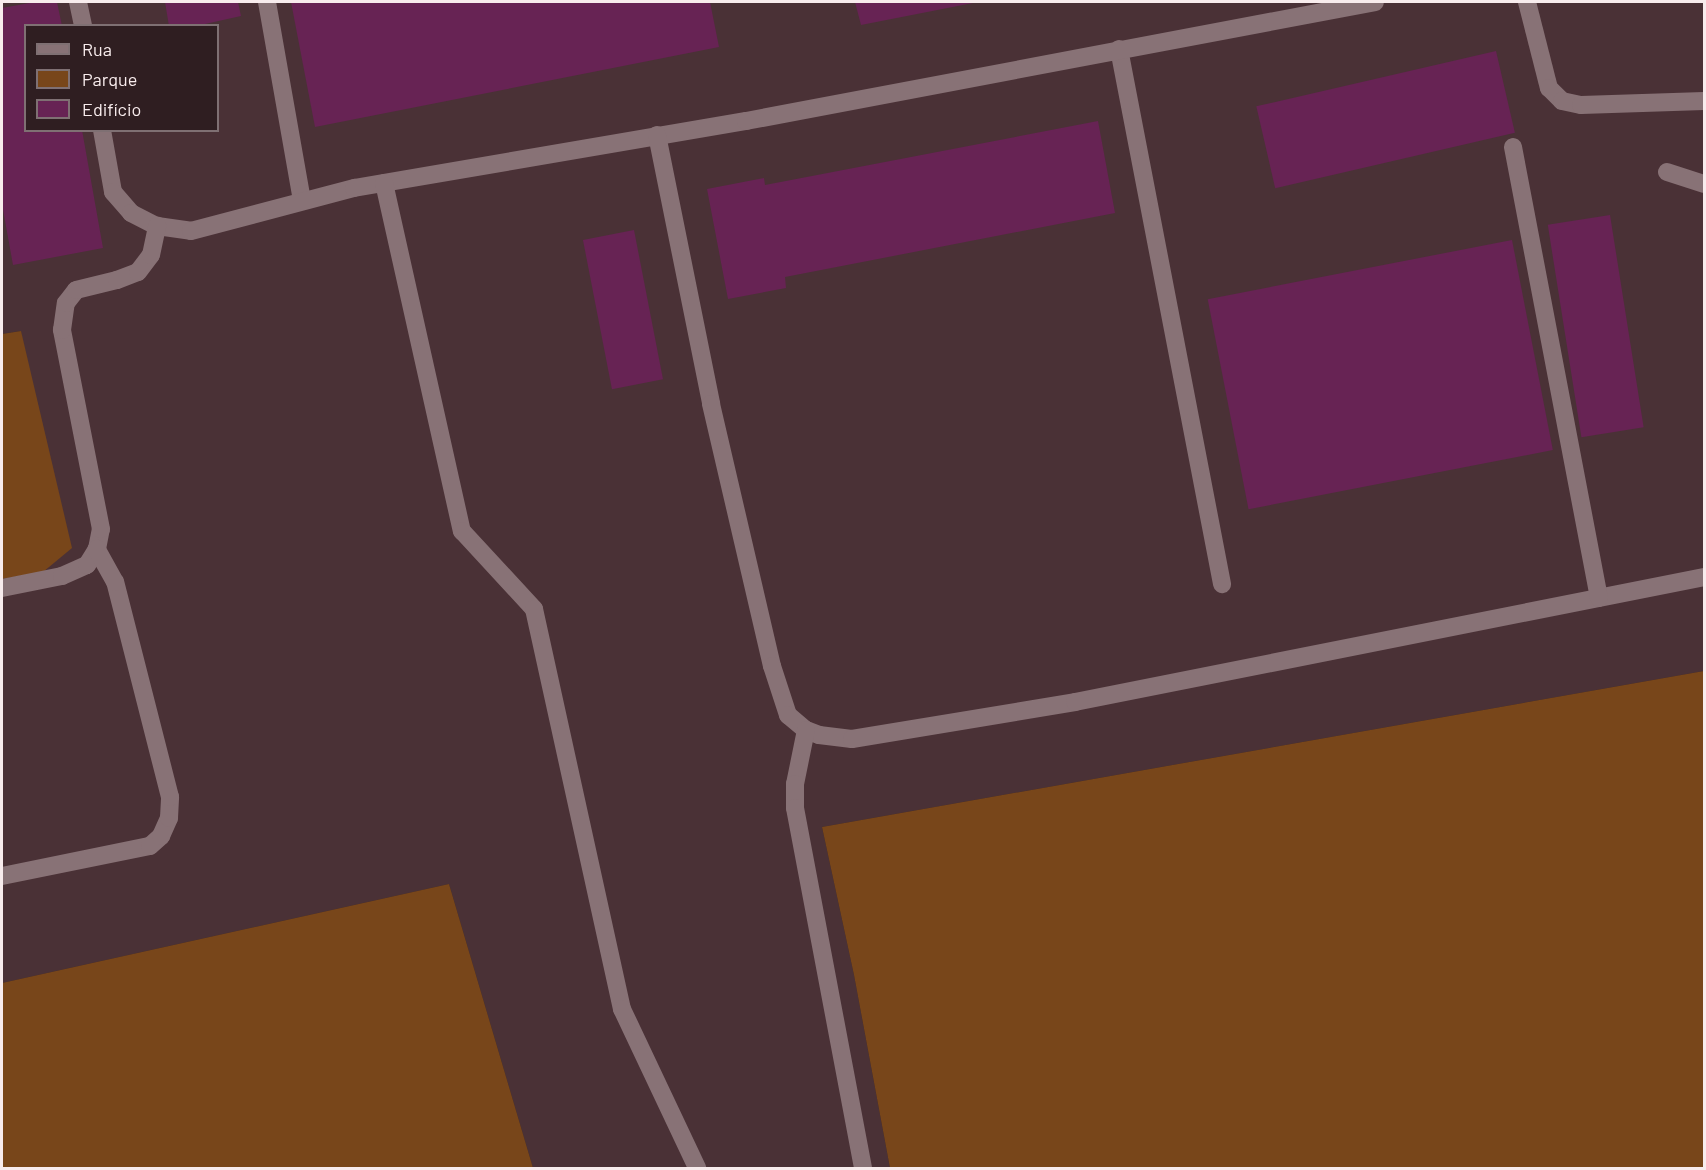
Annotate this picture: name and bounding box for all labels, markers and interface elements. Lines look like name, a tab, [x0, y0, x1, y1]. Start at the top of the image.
legend	[24, 24, 219, 132]
text: Rua	[82, 38, 112, 60]
text: Parque	[82, 68, 137, 90]
text: Edifício	[82, 98, 141, 120]

